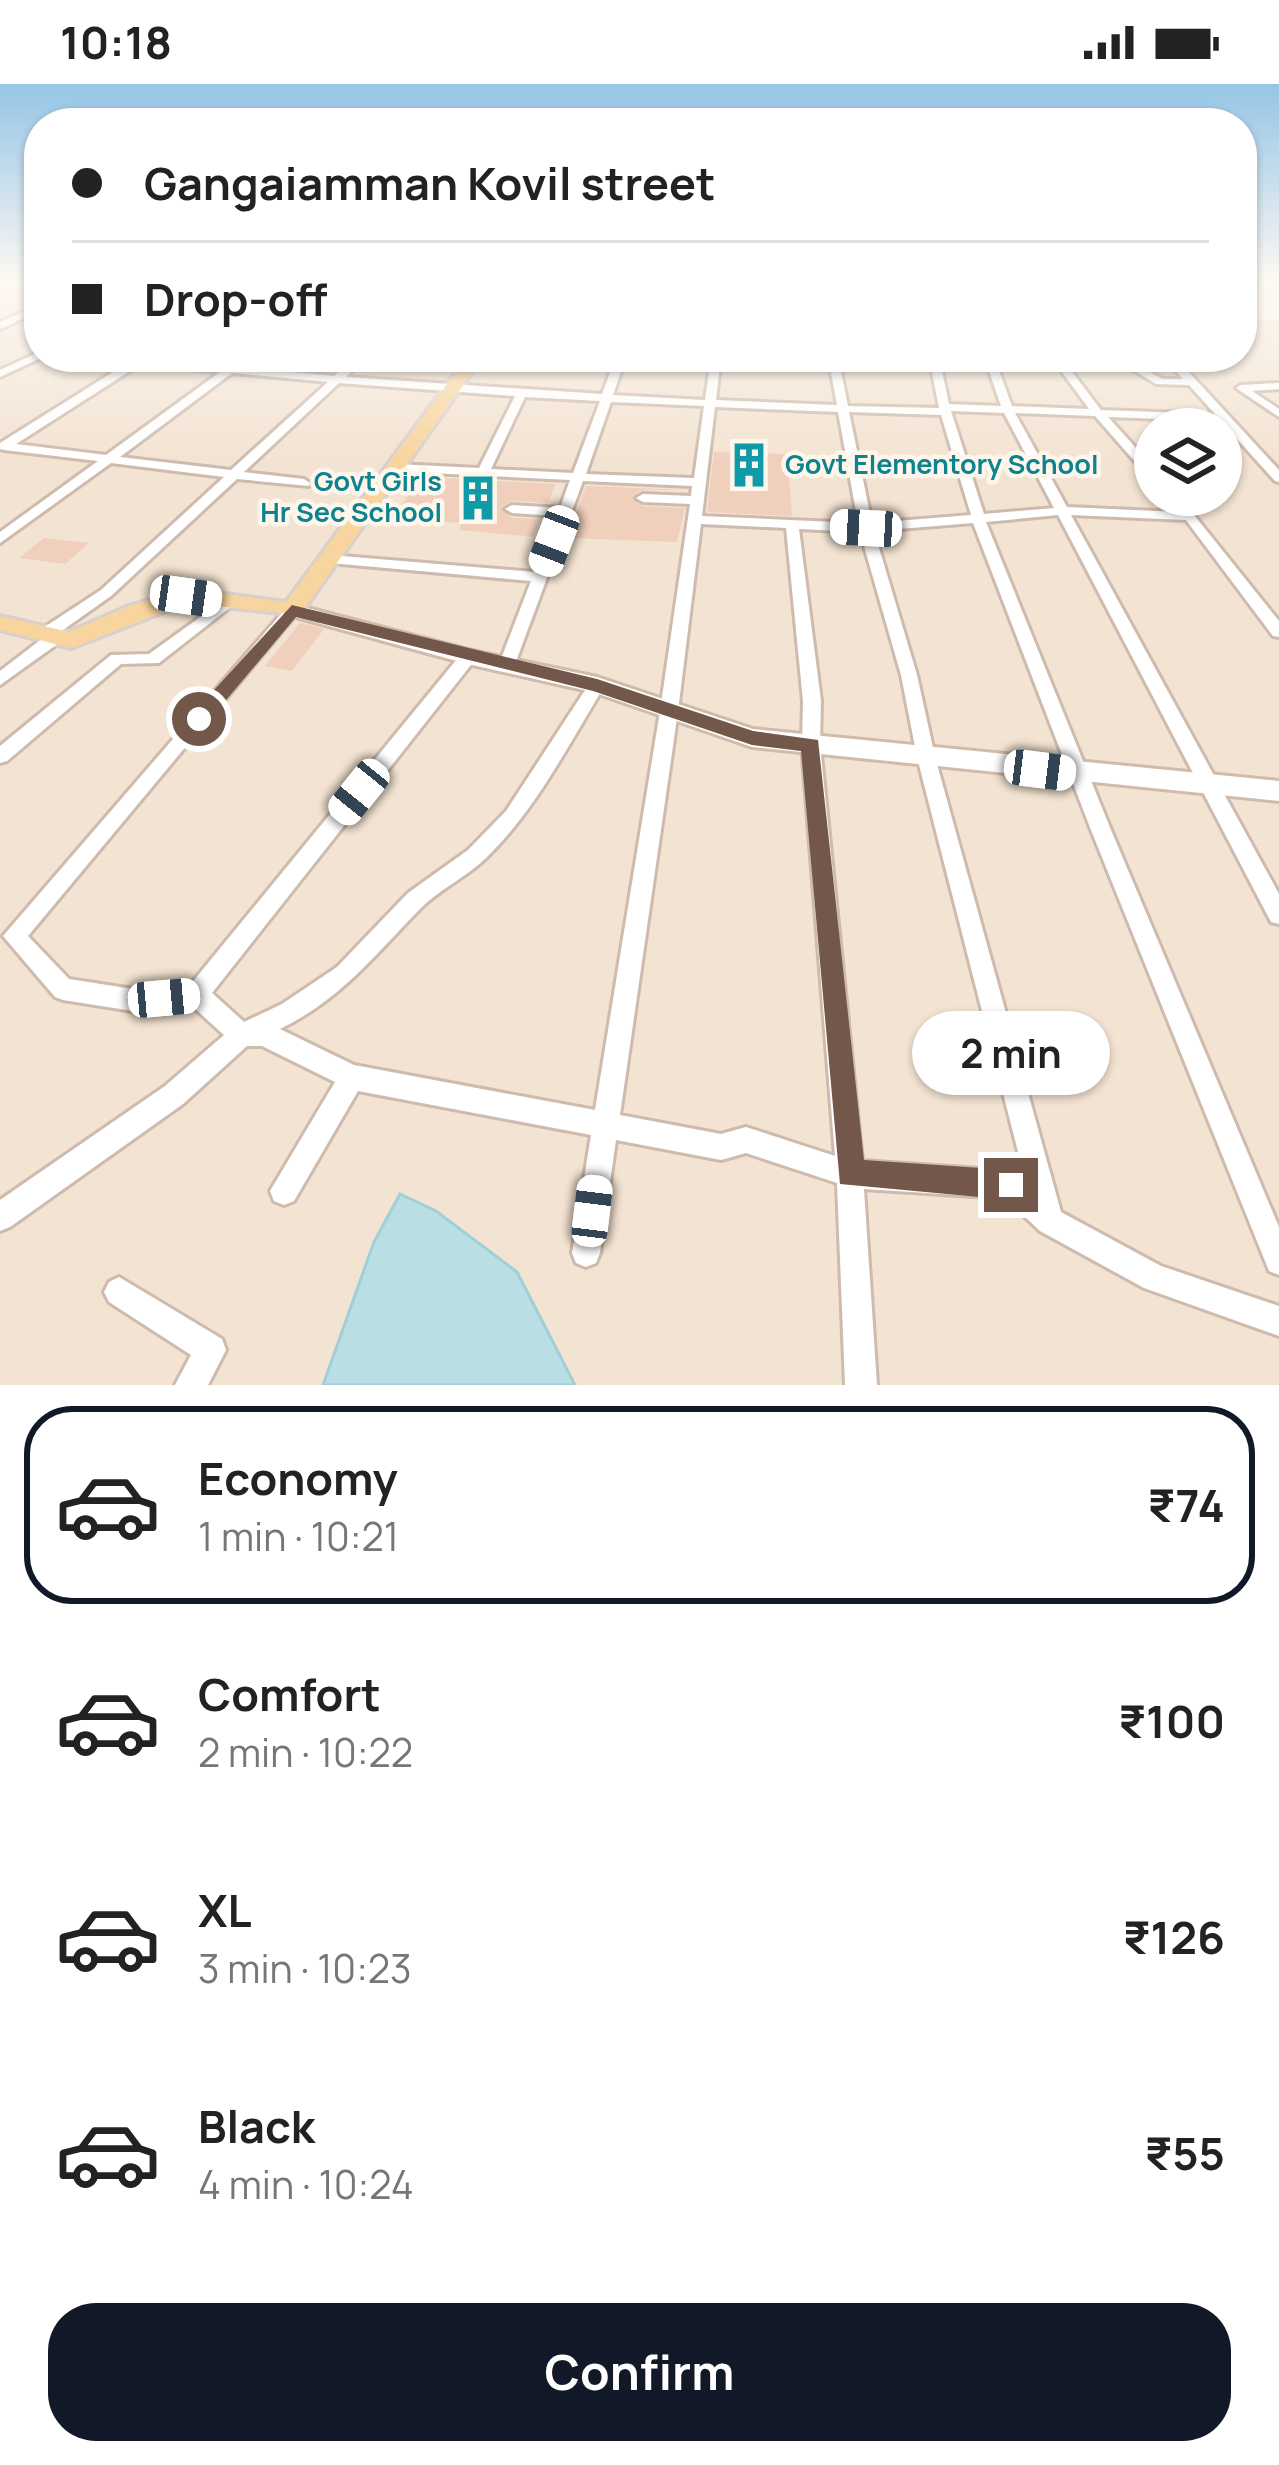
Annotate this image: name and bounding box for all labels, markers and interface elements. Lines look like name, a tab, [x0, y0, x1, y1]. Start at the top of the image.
text: 10:18	[60, 11, 172, 73]
text: Gangaiamman Kovil street	[144, 152, 716, 214]
text: Drop-off	[144, 268, 327, 330]
map controls	[1134, 408, 1242, 516]
button: layers	[1134, 408, 1242, 516]
building icon: Govt Elementory School	[724, 440, 774, 490]
place label: Govt Elementory School	[785, 445, 1099, 482]
place label: Govt Girls Hr Sec School	[260, 462, 442, 530]
building icon: Govt Girls Hr Sec School	[453, 473, 503, 523]
car	[524, 501, 584, 581]
car	[829, 508, 903, 548]
car	[148, 573, 224, 619]
route start	[172, 692, 226, 746]
car	[1002, 748, 1078, 792]
car	[322, 753, 396, 831]
car	[127, 977, 201, 1019]
callout: 2 min	[912, 1011, 1110, 1095]
text: 2 min	[960, 1026, 1062, 1080]
route end	[984, 1158, 1038, 1212]
car	[570, 1173, 614, 1249]
text: Economy	[198, 1447, 398, 1509]
icon: car	[54, 1451, 162, 1559]
text: ₹74	[1148, 1474, 1225, 1536]
text: 1 min · 10:21	[198, 1509, 399, 1563]
text: Comfort	[198, 1663, 381, 1725]
icon: car	[54, 1667, 162, 1775]
text: ₹100	[1118, 1690, 1225, 1752]
text: 2 min · 10:22	[198, 1725, 413, 1779]
text: XL	[198, 1879, 252, 1941]
icon: car	[54, 1883, 162, 1991]
text: ₹126	[1123, 1906, 1225, 1968]
text: 3 min · 10:23	[198, 1941, 412, 1995]
text: Black	[198, 2095, 315, 2157]
icon: car	[54, 2099, 162, 2207]
text: ₹55	[1144, 2122, 1225, 2184]
text: 4 min · 10:24	[198, 2157, 414, 2211]
button: Confirm	[48, 2303, 1231, 2441]

